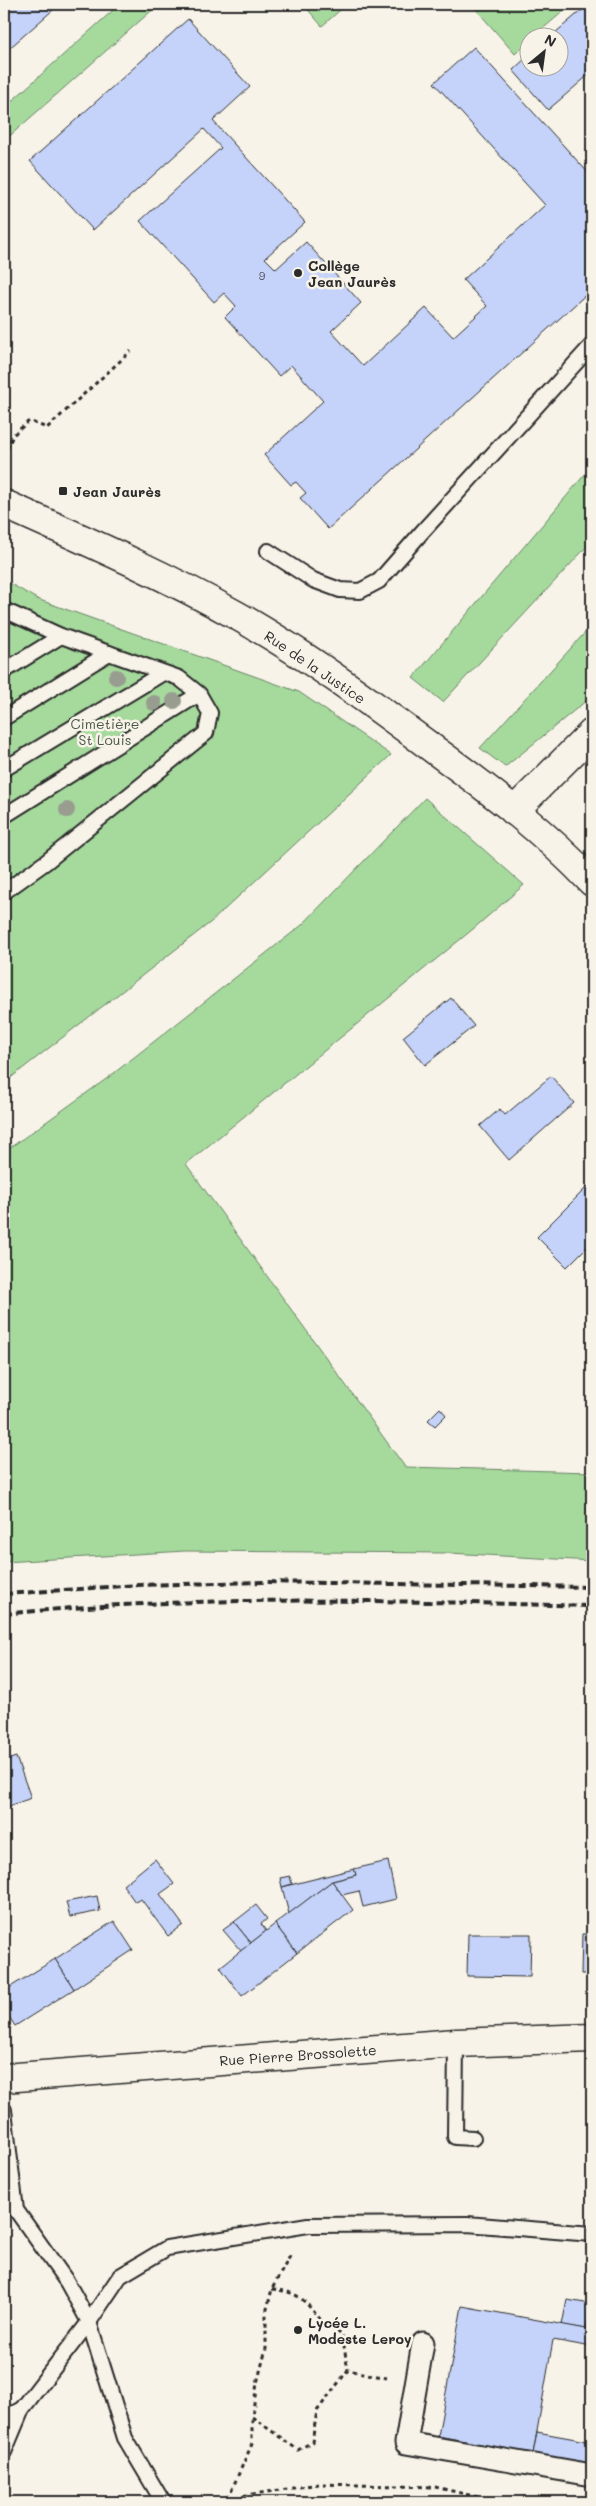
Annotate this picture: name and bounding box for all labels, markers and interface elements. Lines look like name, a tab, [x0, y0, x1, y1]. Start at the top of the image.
north arrow	[518, 28, 568, 78]
text: N	[541, 29, 560, 51]
place label: Collège Jean Jaurès	[308, 256, 396, 291]
marker: Collège Jean Jaurès	[292, 267, 304, 279]
house number: 9	[259, 268, 266, 283]
place label: Jean Jaurès	[73, 482, 161, 501]
marker: Jean Jaurès	[57, 485, 69, 497]
street label: Rue de la Justice	[261, 626, 369, 708]
park label: Cimetière St Louis	[71, 714, 139, 749]
street label: Rue Pierre Brossolette	[219, 2040, 377, 2070]
place label: Lycée L. Modeste Leroy	[308, 2313, 412, 2348]
marker: Lycée L. Modeste Leroy	[292, 2324, 304, 2336]

